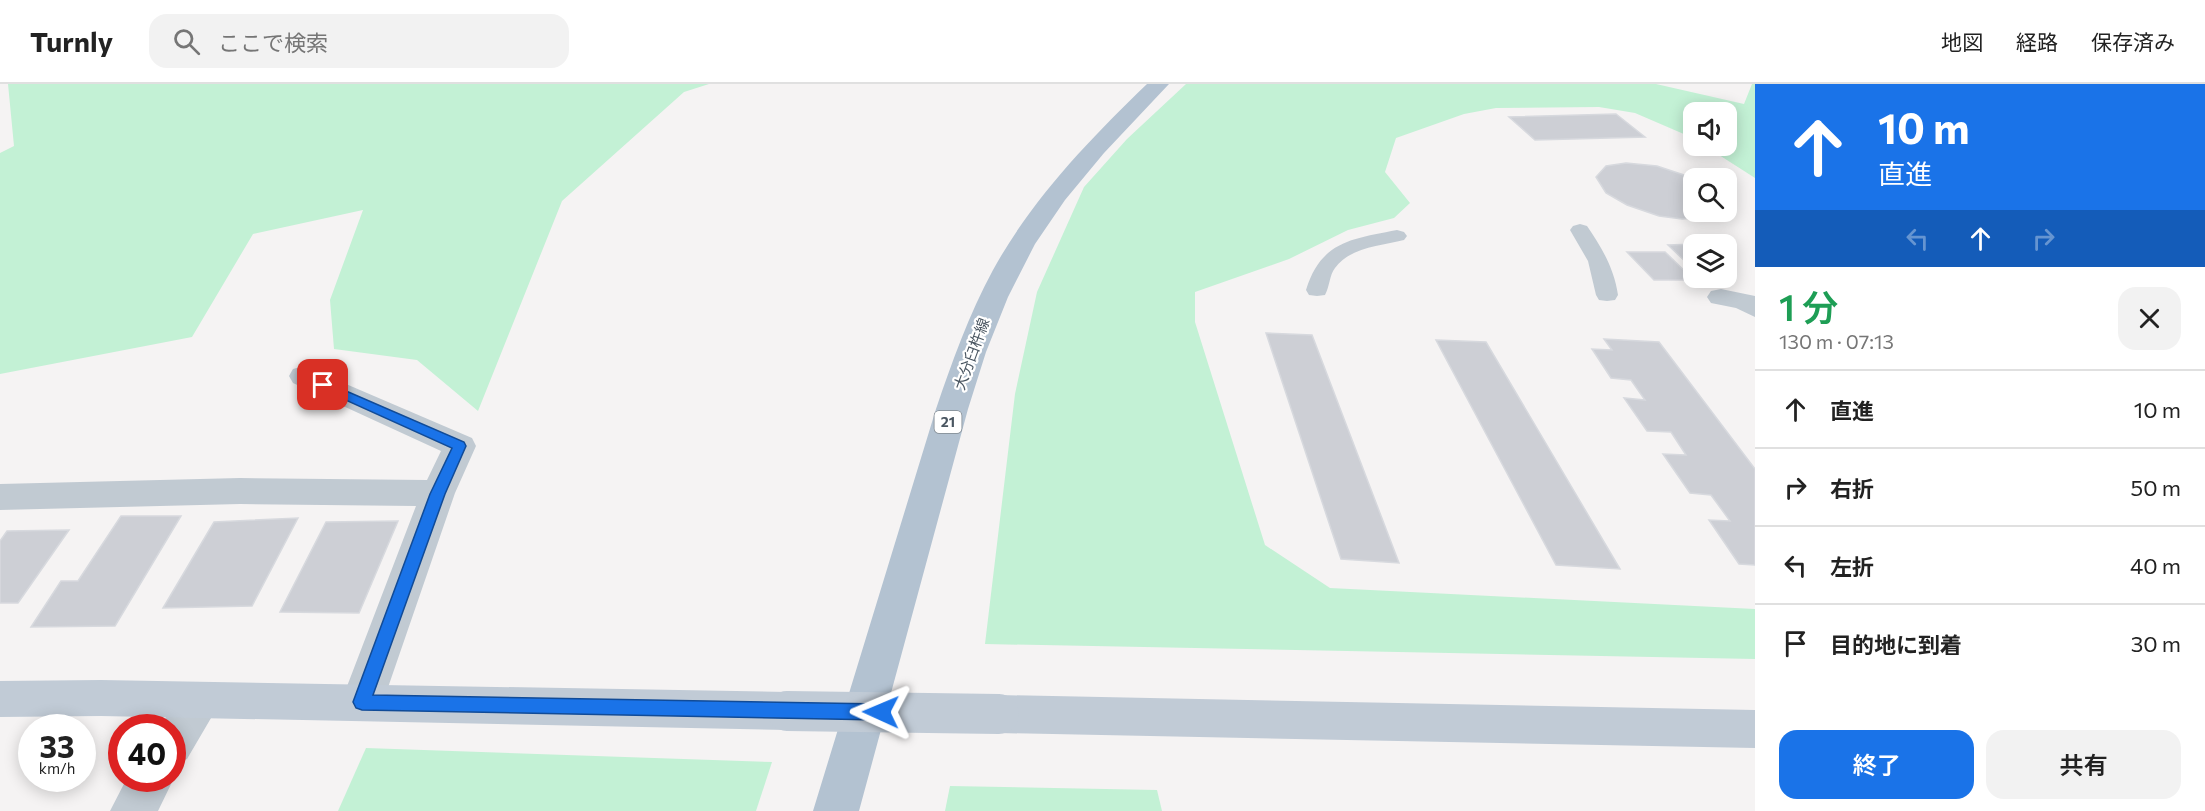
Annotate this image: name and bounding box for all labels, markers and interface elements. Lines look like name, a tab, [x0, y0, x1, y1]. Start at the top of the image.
search box	[149, 14, 569, 68]
text: Turnly	[30, 24, 113, 58]
icon: search	[170, 25, 203, 58]
text: ここで検索	[218, 29, 328, 56]
text: 地図	[1941, 29, 1983, 54]
text: 経路	[2016, 29, 2058, 54]
text: 保存済み	[2091, 29, 2175, 54]
text: 10 m	[1878, 101, 1970, 153]
map controls	[1683, 102, 1737, 288]
button: sound	[1683, 102, 1737, 156]
icon: ahead	[1779, 108, 1857, 186]
text: 直進	[1878, 157, 1932, 190]
button: search	[1683, 168, 1737, 222]
icon: left	[1901, 222, 1934, 255]
icon: ahead	[1964, 222, 1997, 255]
icon: right	[2027, 222, 2060, 255]
button: layers	[1683, 234, 1737, 288]
text: 1 分	[1779, 284, 1838, 328]
button: close	[2118, 287, 2181, 350]
street label: 大分臼杵線	[950, 315, 992, 392]
text: 130 m · 07:13	[1779, 329, 1894, 353]
pin	[297, 359, 348, 410]
icon: arrive	[306, 368, 339, 401]
icon: ahead	[1779, 393, 1812, 426]
text: 10 m	[2134, 396, 2181, 423]
text: 直進	[1830, 397, 1874, 424]
road number: 21	[934, 411, 962, 433]
icon: right	[1779, 471, 1812, 504]
text: 50 m	[2131, 474, 2181, 501]
text: 右折	[1830, 475, 1874, 502]
icon: left	[1779, 549, 1812, 582]
text: 40 m	[2130, 552, 2181, 579]
text: 左折	[1830, 553, 1874, 580]
icon: arrive	[1779, 627, 1812, 660]
text: 30 m	[2131, 630, 2181, 657]
text: 目的地に到着	[1830, 631, 1962, 658]
position arrow	[849, 680, 913, 744]
speed limit sign: 40	[108, 714, 186, 792]
text: 33	[40, 727, 74, 764]
button: 終了	[1779, 730, 1974, 799]
button: 共有	[1986, 730, 2181, 799]
text: km/h	[39, 759, 75, 777]

